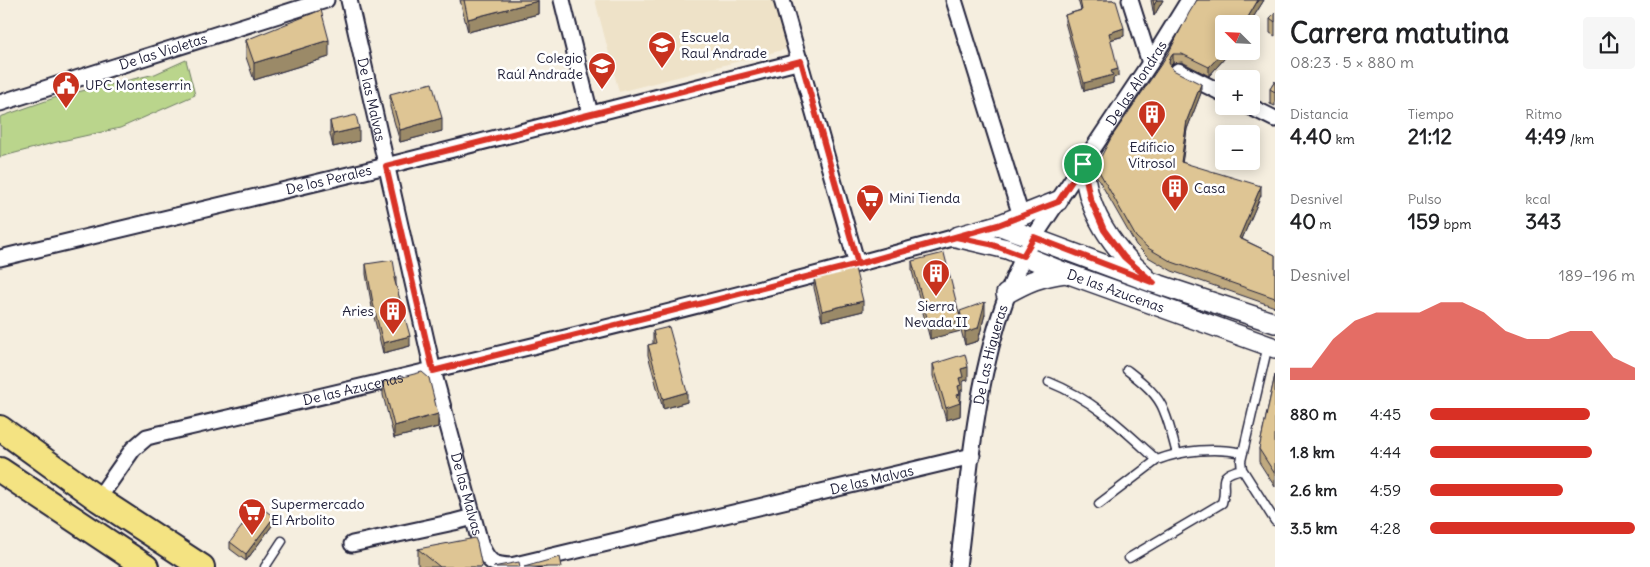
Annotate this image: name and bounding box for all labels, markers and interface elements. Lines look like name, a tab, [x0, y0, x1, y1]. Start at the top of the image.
north arrow	[1215, 15, 1260, 60]
map controls	[1215, 15, 1260, 170]
text: Carrera matutina	[1290, 15, 1509, 51]
button: share	[1583, 17, 1635, 69]
place label: Escuela Raul Andrade	[681, 28, 767, 62]
street label: De las Violetas	[117, 29, 209, 74]
school or university icon: Escuela Raul Andrade	[647, 30, 677, 69]
street label: De las Alondras	[1102, 37, 1171, 129]
place label: Colegio Raúl Andrade	[497, 49, 583, 83]
school or university icon: Colegio Raúl Andrade	[587, 51, 617, 90]
text: 08:23 · 5 × 880 m	[1290, 52, 1414, 72]
street label: De las Malvas	[353, 56, 390, 143]
public building icon: UPC Monteserrin	[51, 70, 81, 109]
button: +	[1215, 70, 1260, 115]
place label: UPC Monteserrin	[85, 76, 191, 94]
building icon: Edificio Vitrosol	[1137, 99, 1167, 138]
text: Distancia	[1290, 105, 1349, 123]
text: Tiempo	[1408, 105, 1454, 123]
text: Ritmo	[1525, 105, 1562, 123]
text: 4.40	[1290, 123, 1332, 150]
text: 21:12	[1408, 123, 1452, 150]
text: 4:49	[1525, 123, 1566, 150]
button: −	[1215, 125, 1260, 170]
text: km	[1332, 130, 1355, 148]
text: /km	[1566, 130, 1594, 148]
place label: Edificio Vitrosol	[1128, 138, 1176, 172]
pin	[1062, 143, 1104, 185]
icon: arrive	[1069, 150, 1097, 178]
street label: De los Perales	[284, 161, 373, 199]
building icon: Casa	[1160, 173, 1190, 212]
place label: Casa	[1194, 179, 1225, 197]
supermarket icon: Mini Tienda	[855, 183, 885, 222]
place label: Mini Tienda	[889, 189, 960, 207]
text: Desnivel	[1290, 190, 1343, 208]
text: Pulso	[1408, 190, 1442, 208]
text: kcal	[1525, 190, 1551, 208]
text: 40	[1290, 208, 1316, 235]
text: 159	[1408, 208, 1440, 235]
text: 343	[1525, 208, 1561, 235]
text: m	[1316, 215, 1332, 233]
text: bpm	[1440, 215, 1471, 233]
building icon: Sierra Nevada II	[921, 258, 951, 297]
street label: De las Azucenas	[1065, 265, 1167, 317]
text: Desnivel	[1290, 265, 1350, 285]
text: 189–196 m	[1559, 265, 1635, 285]
building icon: Aries	[378, 296, 408, 335]
place label: Sierra Nevada II	[904, 297, 968, 331]
place label: Aries	[342, 302, 374, 320]
street label: De Las Higueras	[970, 302, 1012, 406]
street label: De las Azucenas	[301, 368, 405, 409]
text: 880 m	[1290, 404, 1337, 424]
text: 4:45	[1370, 404, 1401, 424]
text: 1.8 km	[1290, 442, 1335, 462]
text: 4:44	[1370, 442, 1401, 462]
street label: De las Malvas	[447, 451, 487, 538]
street label: De las Malvas	[828, 461, 915, 499]
text: 2.6 km	[1290, 480, 1337, 500]
text: 4:59	[1370, 480, 1401, 500]
place label: Supermercado El Arbolito	[271, 495, 365, 529]
supermarket icon: Supermercado El Arbolito	[237, 497, 267, 536]
text: 3.5 km	[1290, 518, 1338, 538]
text: 4:28	[1370, 518, 1401, 538]

